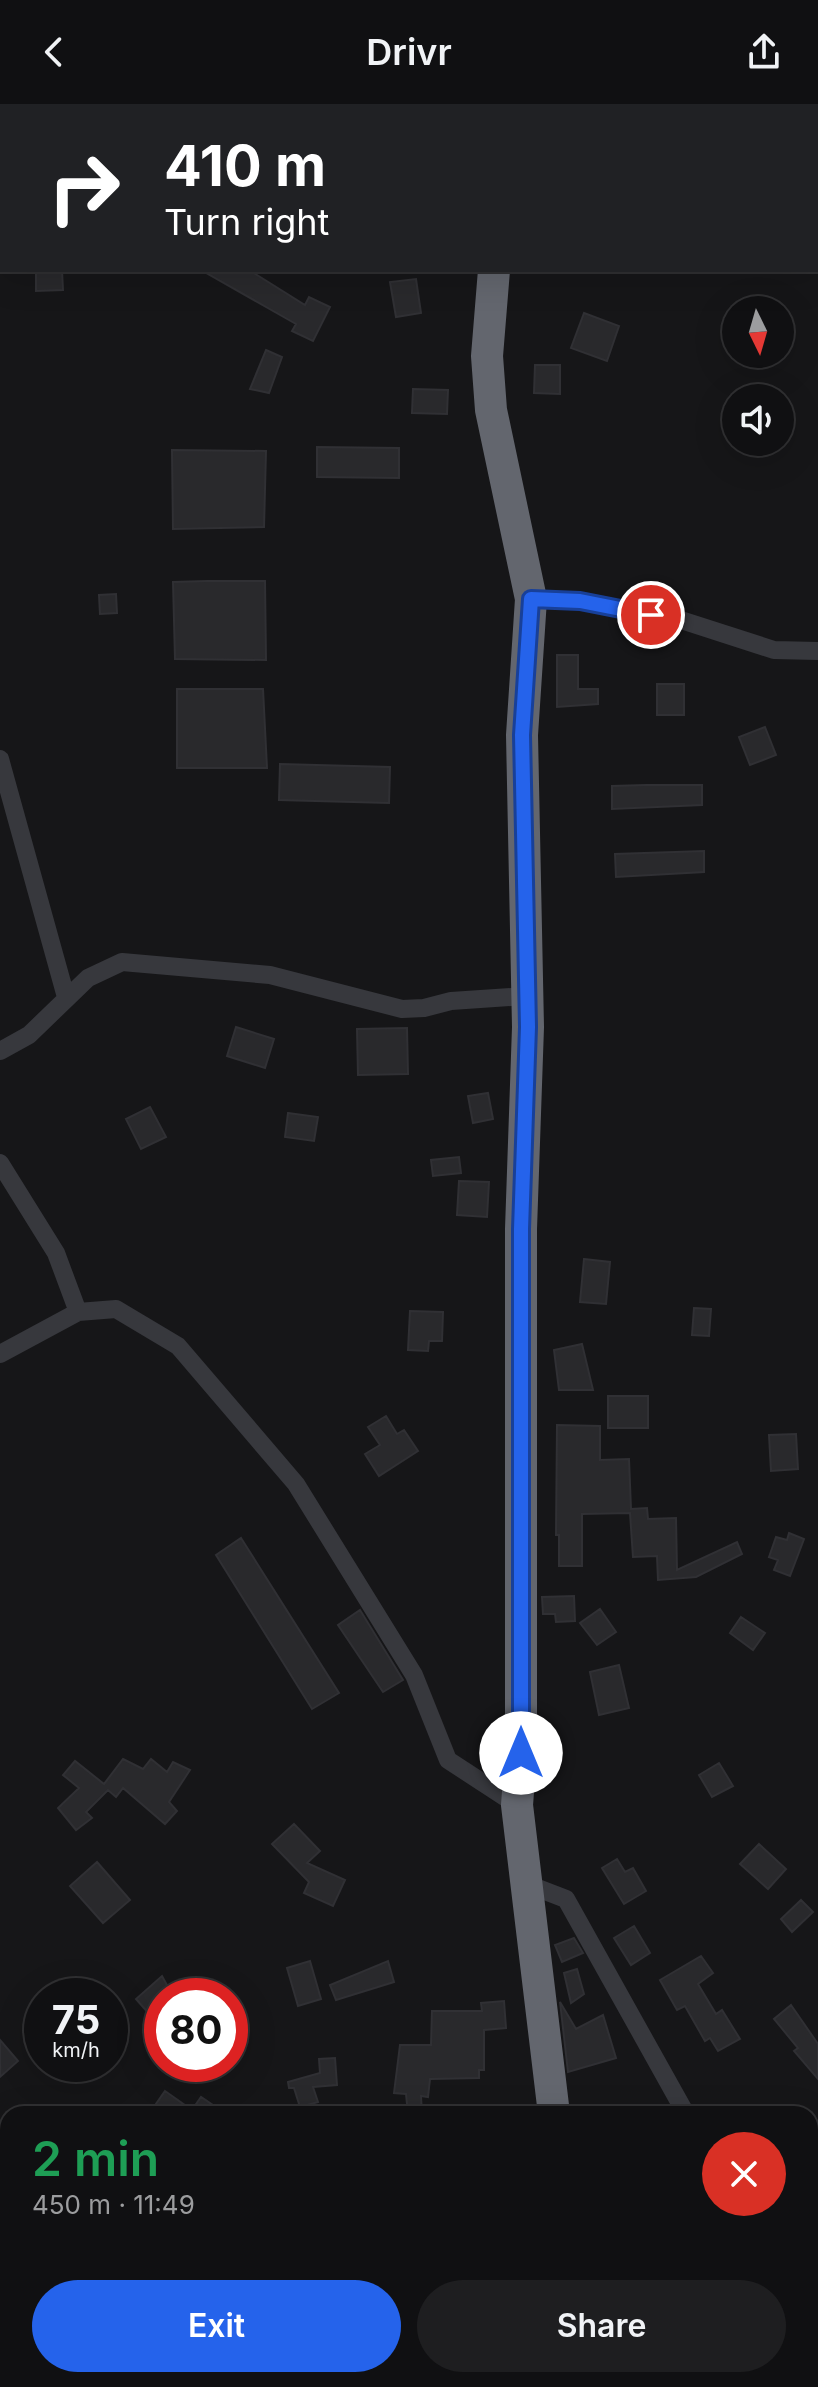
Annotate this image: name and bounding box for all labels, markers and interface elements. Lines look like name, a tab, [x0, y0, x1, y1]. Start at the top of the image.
icon: back	[32, 30, 76, 74]
text: Drivr	[366, 30, 452, 74]
icon: share	[742, 30, 786, 74]
text: 410 m	[164, 132, 326, 200]
icon: right	[32, 136, 136, 240]
text: Turn right	[164, 200, 329, 244]
north arrow	[722, 296, 794, 368]
map controls	[722, 296, 794, 456]
button: sound	[722, 384, 794, 456]
pin	[617, 581, 685, 649]
icon: arrive	[629, 593, 673, 637]
position arrow	[479, 1711, 563, 1795]
speed limit sign: 80	[144, 1978, 248, 2082]
text: 75	[52, 1995, 100, 2044]
text: km/h	[52, 2038, 100, 2062]
text: 2 min	[32, 2129, 159, 2188]
button: close	[702, 2132, 786, 2216]
text: 450 m · 11:49	[32, 2189, 195, 2220]
button: Exit	[32, 2280, 401, 2372]
button: Share	[417, 2280, 786, 2372]

